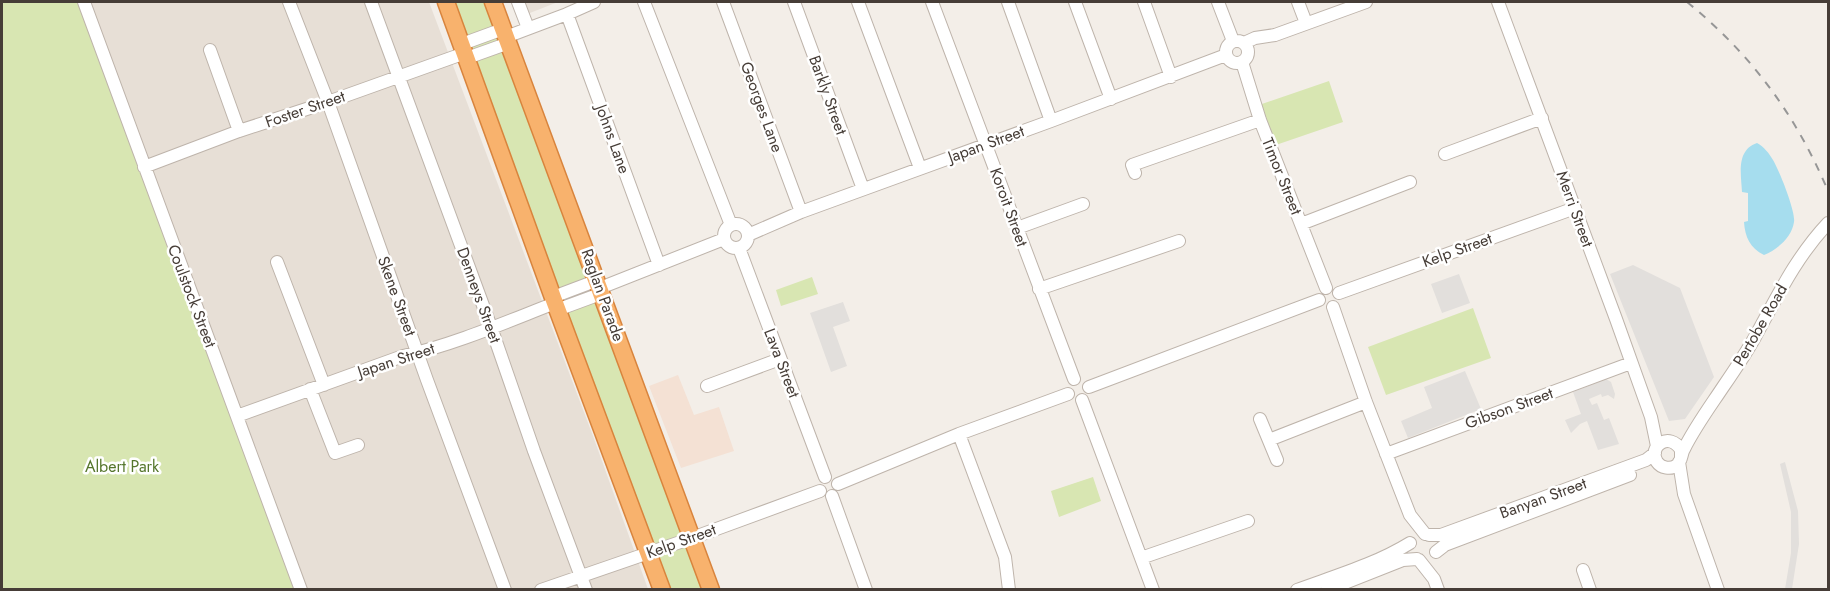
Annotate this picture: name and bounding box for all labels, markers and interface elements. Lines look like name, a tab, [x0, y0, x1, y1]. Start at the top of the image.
street label: Barkly Street	[803, 52, 853, 138]
street label: Georges Lane	[735, 59, 789, 155]
street label: Foster Street	[262, 85, 348, 133]
street label: Johns Lane	[589, 99, 636, 177]
street label: Japan Street	[943, 120, 1028, 169]
street label: Timor Street	[1256, 134, 1308, 218]
street label: Koroit Street	[984, 164, 1034, 250]
street label: Merri Street	[1551, 168, 1599, 250]
street label: Kelp Street	[1419, 227, 1495, 273]
street label: Coulstock Street	[162, 241, 222, 351]
street label: Denneys Street	[451, 244, 507, 346]
street label: Raglan Parade	[576, 246, 630, 344]
street label: Skene Street	[372, 253, 422, 339]
street label: Pertobe Road	[1727, 280, 1793, 370]
street label: Lava Street	[758, 325, 806, 401]
street label: Japan Street	[353, 337, 438, 384]
street label: Gibson Street	[1462, 381, 1556, 435]
park label: Albert Park	[85, 455, 160, 478]
street label: Banyan Street	[1496, 472, 1590, 524]
street label: Kelp Street	[643, 518, 719, 564]

